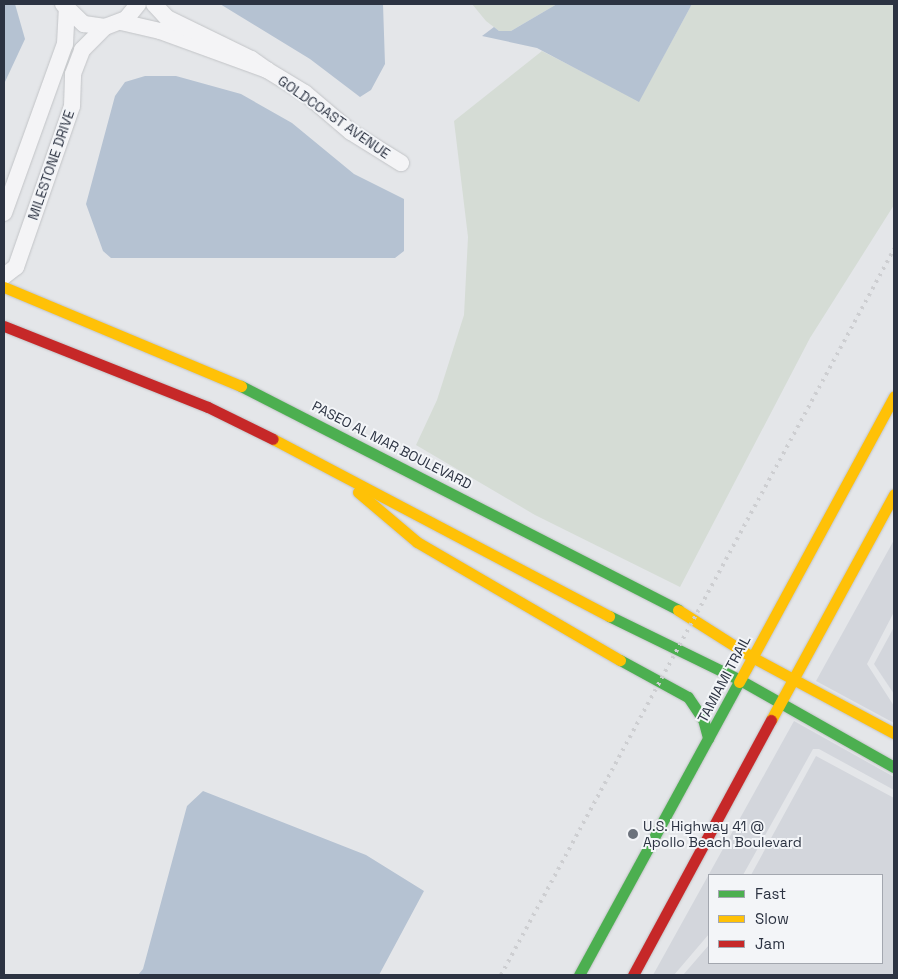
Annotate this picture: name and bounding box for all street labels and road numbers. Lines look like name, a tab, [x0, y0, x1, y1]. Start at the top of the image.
street label: GOLDCOAST AVENUE	[274, 72, 394, 162]
street label: MILESTONE DRIVE	[24, 108, 78, 222]
street label: PASEO AL MAR BOULEVARD	[309, 397, 475, 493]
street label: TAMIAMI TRAIL	[694, 632, 754, 726]

